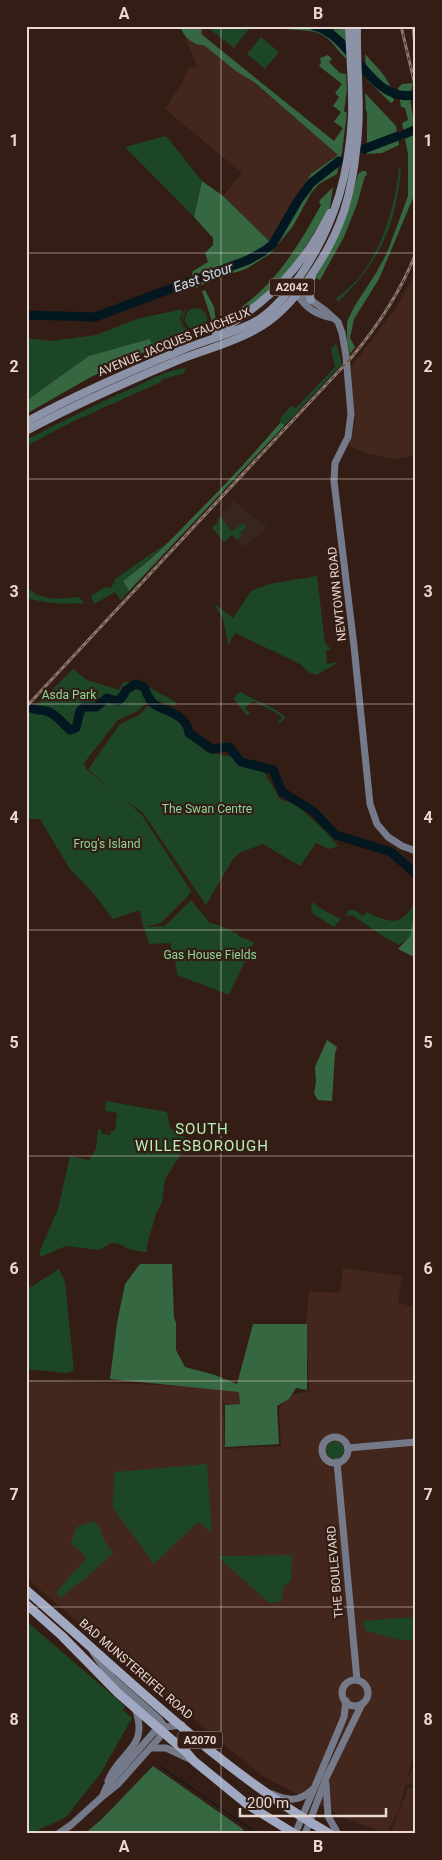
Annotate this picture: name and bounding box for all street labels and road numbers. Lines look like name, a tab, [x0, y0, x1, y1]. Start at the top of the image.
road number: A2042	[270, 278, 314, 296]
street label: AVENUE JACQUES FAUCHEUX	[96, 305, 252, 379]
street label: NEWTOWN ROAD	[325, 546, 349, 642]
street label: THE BOULEVARD	[324, 1525, 346, 1619]
street label: BAD MUNSTEREIFEL ROAD	[76, 1616, 196, 1722]
road number: A2070	[178, 1732, 222, 1748]

